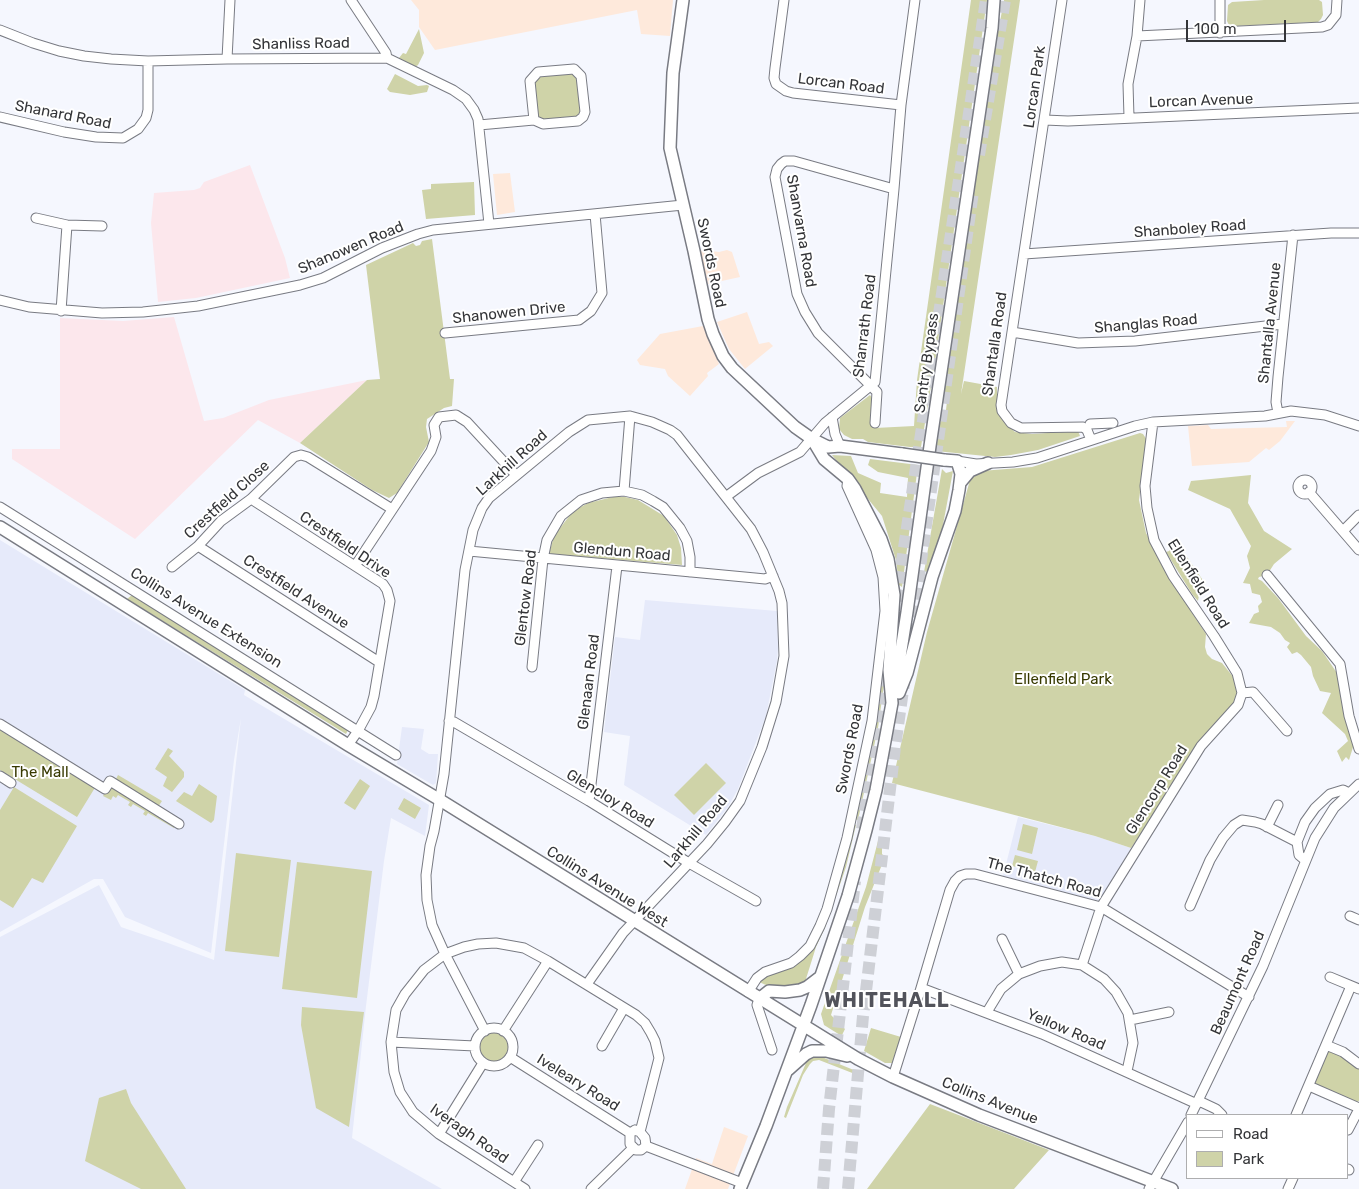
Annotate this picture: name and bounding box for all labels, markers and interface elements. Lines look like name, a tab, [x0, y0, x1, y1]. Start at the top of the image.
scale bar	[1189, 10, 1289, 42]
text: 100 m	[1194, 20, 1236, 38]
street label: Shanliss Road	[252, 34, 350, 54]
street label: Lorcan Park	[1020, 45, 1050, 129]
street label: Lorcan Road	[797, 70, 885, 98]
street label: Lorcan Avenue	[1149, 90, 1253, 112]
street label: Shanard Road	[13, 97, 113, 133]
street label: Shanvarna Road	[782, 173, 820, 289]
street label: Shanboley Road	[1133, 216, 1247, 242]
street label: Swords Road	[693, 217, 729, 309]
street label: Shanowen Road	[296, 218, 406, 278]
street label: Shantalla Avenue	[1255, 262, 1285, 384]
street label: Shanrath Road	[850, 273, 880, 379]
street label: Shantalla Road	[979, 291, 1011, 397]
street label: Shanowen Drive	[452, 298, 566, 328]
street label: Shanglas Road	[1094, 311, 1198, 337]
street label: Santry Bypass	[911, 312, 943, 414]
street label: Larkhill Road	[473, 426, 551, 500]
street label: Crestfield Close	[181, 457, 273, 543]
street label: Crestfield Drive	[296, 508, 394, 582]
street label: Ellenfield Road	[1163, 536, 1233, 632]
street label: Glendun Road	[573, 539, 671, 565]
street label: Glentow Road	[511, 549, 541, 647]
street label: Crestfield Avenue	[240, 551, 352, 633]
street label: Collins Avenue Extension	[127, 564, 285, 672]
street label: Glenaan Road	[574, 633, 604, 731]
park label: Ellenfield Park	[1014, 671, 1112, 689]
street label: Swords Road	[832, 703, 868, 795]
street label: Glencorp Road	[1122, 742, 1192, 838]
park label: The Mall	[11, 764, 69, 782]
street label: Glencloy Road	[563, 766, 657, 832]
street label: Larkhill Road	[660, 792, 732, 872]
street label: Collins Avenue West	[543, 842, 671, 932]
street label: The Thatch Road	[985, 854, 1103, 902]
street label: Beaumont Road	[1207, 928, 1269, 1038]
district label: WHITEHALL	[823, 989, 951, 1013]
street label: Yellow Road	[1024, 1005, 1108, 1055]
street label: Iveleary Road	[533, 1050, 623, 1116]
street label: Collins Avenue	[939, 1073, 1041, 1129]
street label: Iveragh Road	[426, 1100, 512, 1168]
legend	[1186, 1114, 1349, 1179]
text: Road	[1233, 1125, 1269, 1143]
text: Park	[1233, 1150, 1264, 1168]

